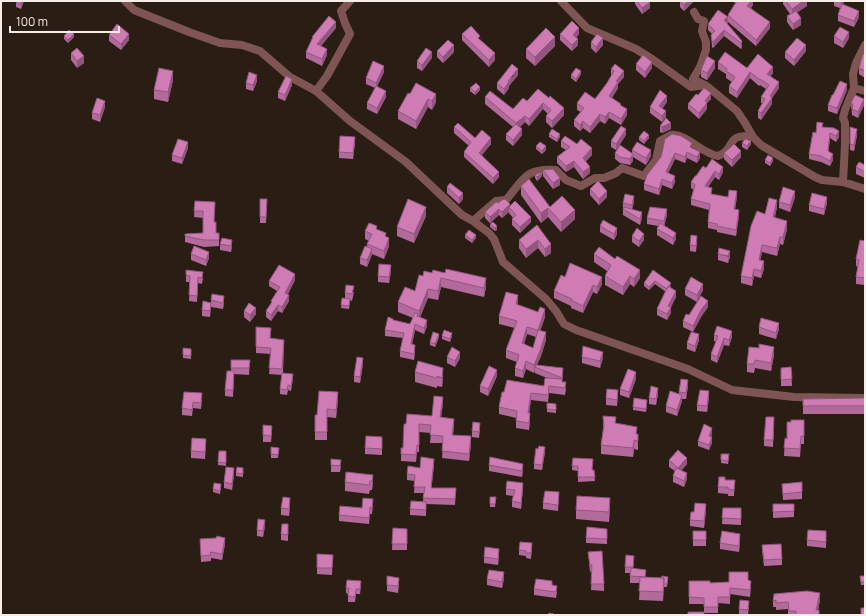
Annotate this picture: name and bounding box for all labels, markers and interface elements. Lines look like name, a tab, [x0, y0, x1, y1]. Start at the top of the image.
scale bar	[10, 8, 119, 34]
text: 100 m	[16, 13, 48, 30]

